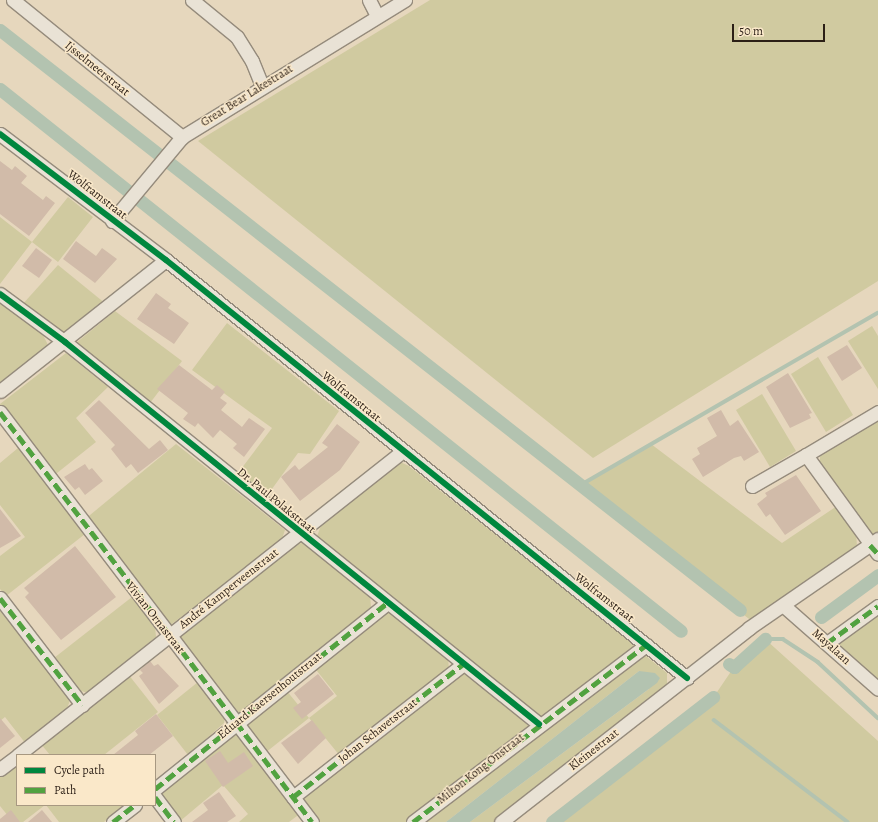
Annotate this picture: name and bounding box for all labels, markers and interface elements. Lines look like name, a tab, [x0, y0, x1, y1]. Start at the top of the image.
scale bar	[734, 16, 827, 42]
text: 50 m	[739, 23, 763, 39]
street label: Ijsselmeerstraat	[62, 39, 132, 99]
street label: Great Bear Lakestraat	[198, 62, 296, 130]
street label: Wolframstraat	[64, 167, 130, 223]
street label: Wolframstraat	[319, 369, 383, 425]
street label: Dr. Paul Polakstraat	[234, 465, 318, 537]
street label: André Kamperveenstraat	[176, 546, 282, 632]
street label: Wolframstraat	[571, 570, 637, 626]
street label: Vivian Ornastraat	[123, 579, 187, 657]
street label: Mayalaan	[809, 626, 853, 668]
street label: Eduard Kaersenhoutstraat	[215, 650, 325, 742]
street label: Johan Schavetstraat	[336, 696, 420, 766]
street label: Kleinestraat	[566, 726, 622, 774]
street label: Milton Kong Onstraat	[435, 730, 527, 808]
legend	[16, 754, 156, 806]
text: Cycle path	[54, 762, 105, 778]
text: Path	[54, 782, 76, 798]

